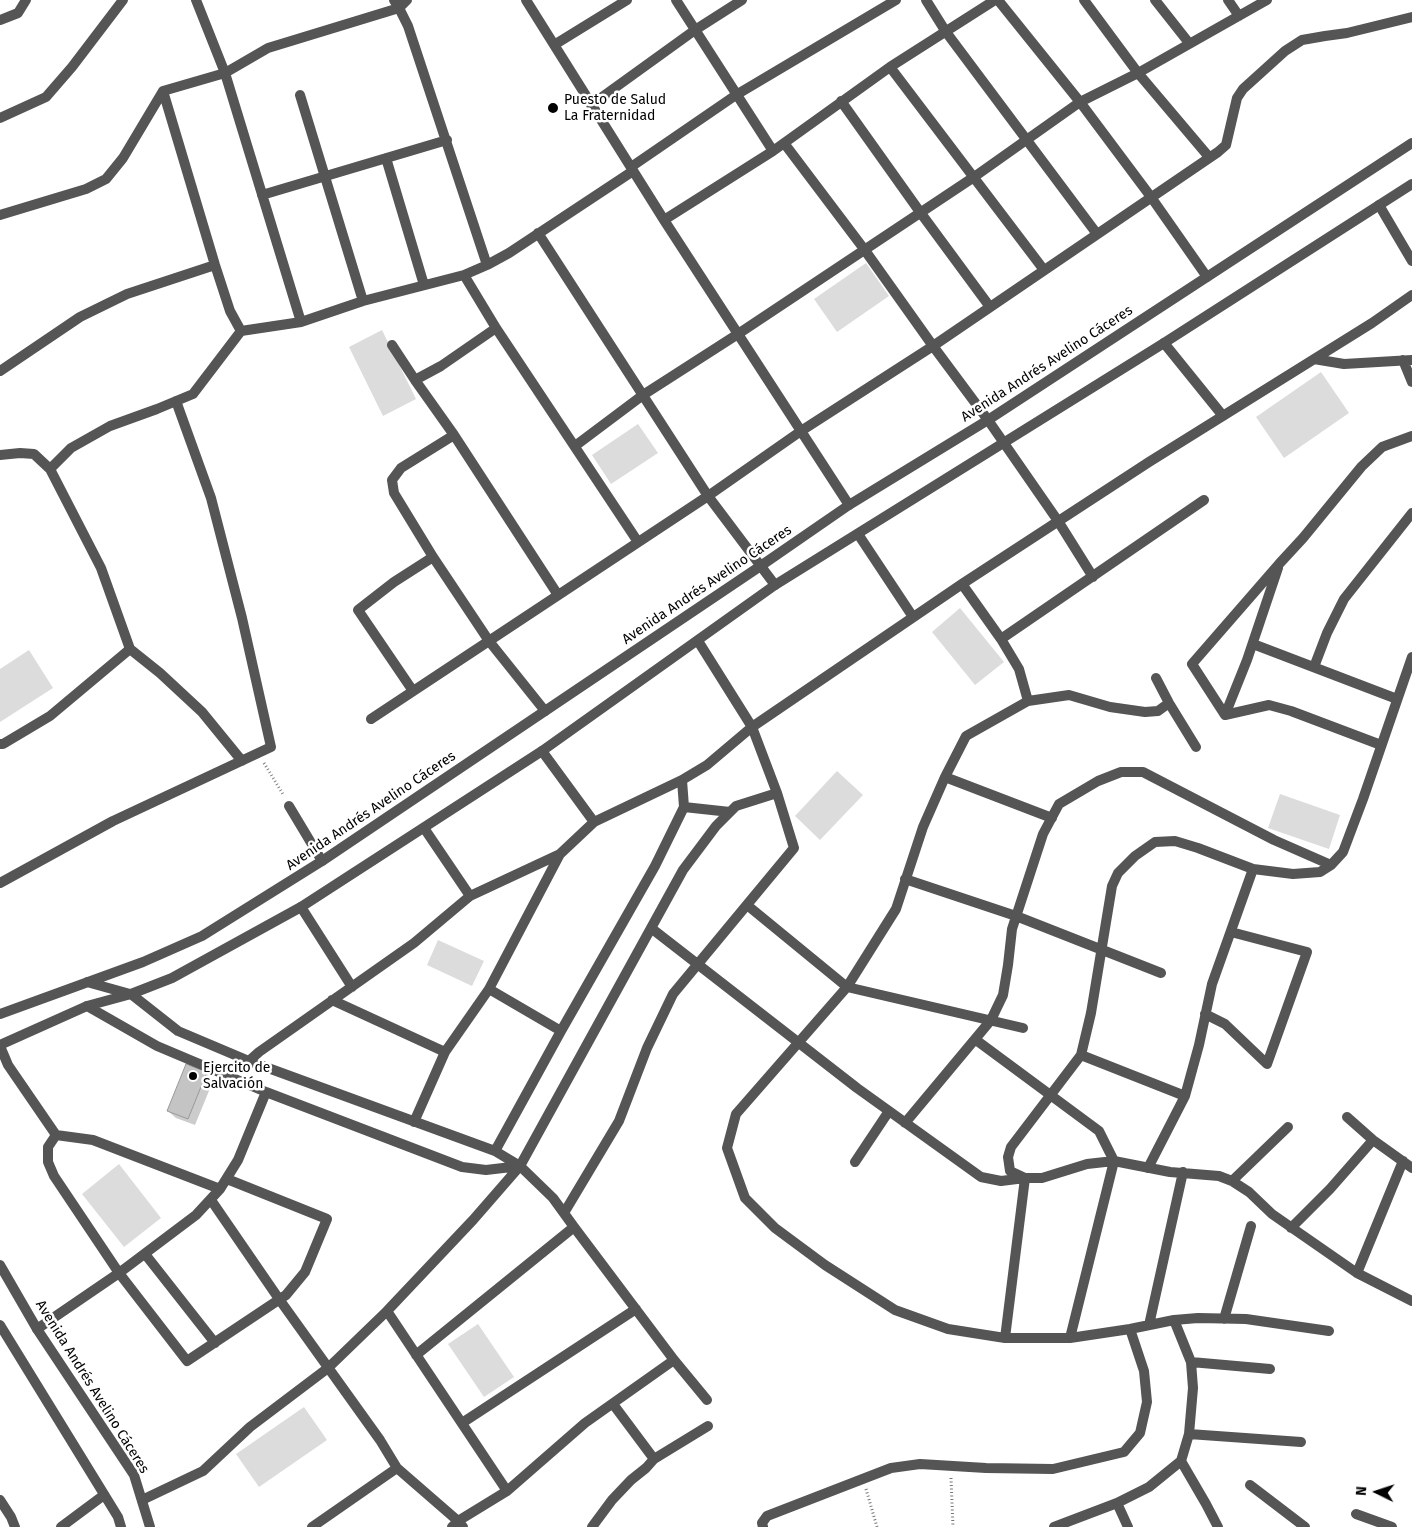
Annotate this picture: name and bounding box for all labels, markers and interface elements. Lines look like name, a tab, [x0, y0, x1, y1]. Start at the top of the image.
place label: Puesto de Salud La Fraternidad	[564, 92, 666, 124]
marker: Puesto de Salud La Fraternidad	[546, 101, 560, 115]
street label: Avenida Andrés Avelino Cáceres	[958, 302, 1136, 426]
street label: Avenida Andrés Avelino Cáceres	[619, 522, 795, 648]
street label: Avenida Andrés Avelino Cáceres	[283, 748, 459, 874]
place label: Ejercito de Salvación	[203, 1060, 270, 1092]
marker: Ejercito de Salvación	[187, 1070, 199, 1082]
street label: Avenida Andrés Avelino Cáceres	[32, 1297, 152, 1477]
north arrow	[1352, 1467, 1402, 1517]
text: N	[1353, 1486, 1370, 1496]

